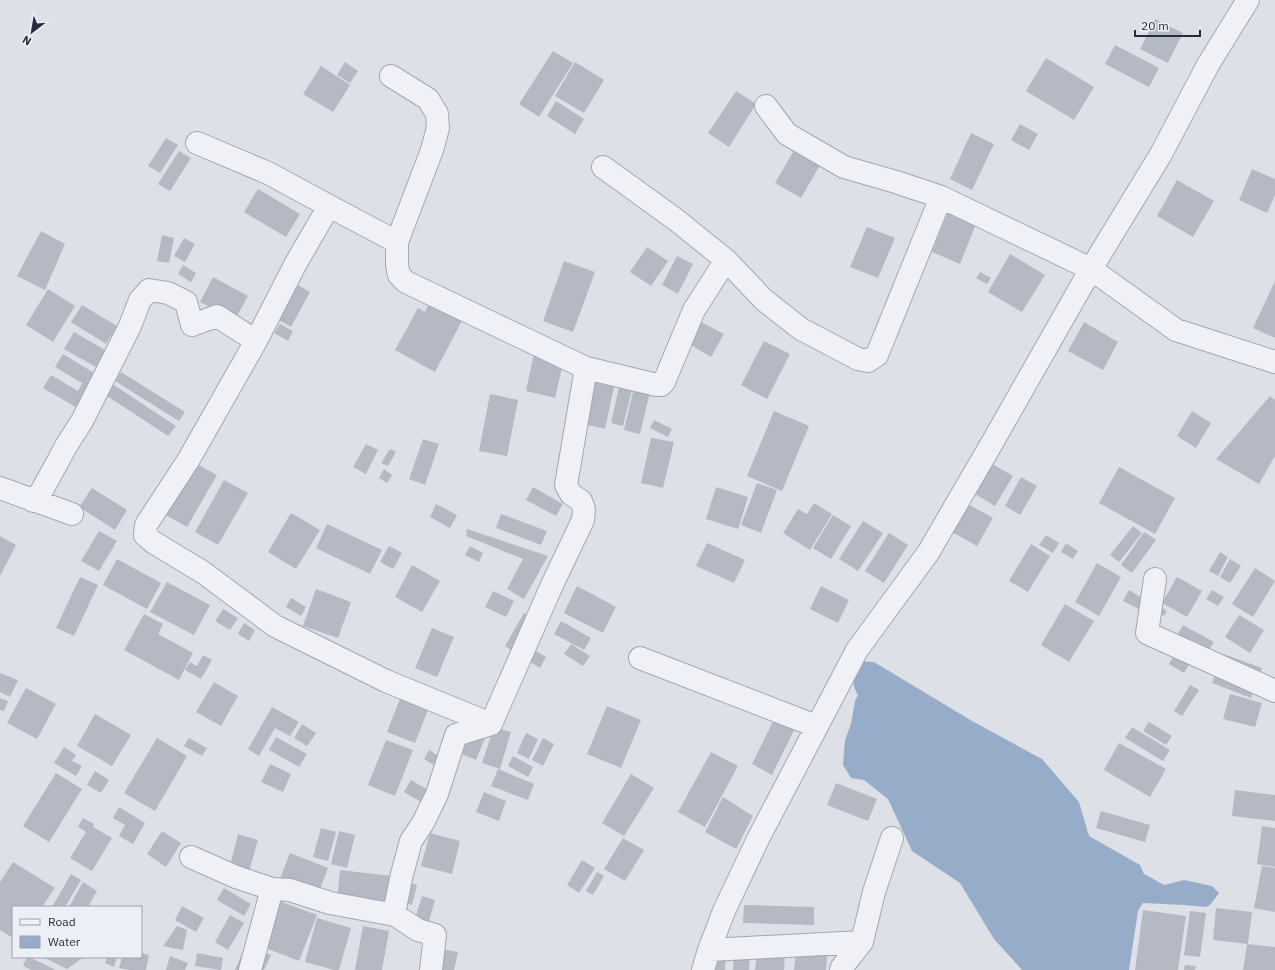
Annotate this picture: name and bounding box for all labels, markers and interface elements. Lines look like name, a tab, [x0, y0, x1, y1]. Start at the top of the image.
north arrow	[12, 12, 52, 52]
scale bar	[1135, 12, 1200, 38]
text: 20 m	[1141, 18, 1169, 33]
text: N	[20, 33, 34, 49]
legend	[12, 906, 142, 958]
text: Road	[48, 914, 76, 929]
text: Water	[48, 934, 81, 949]

